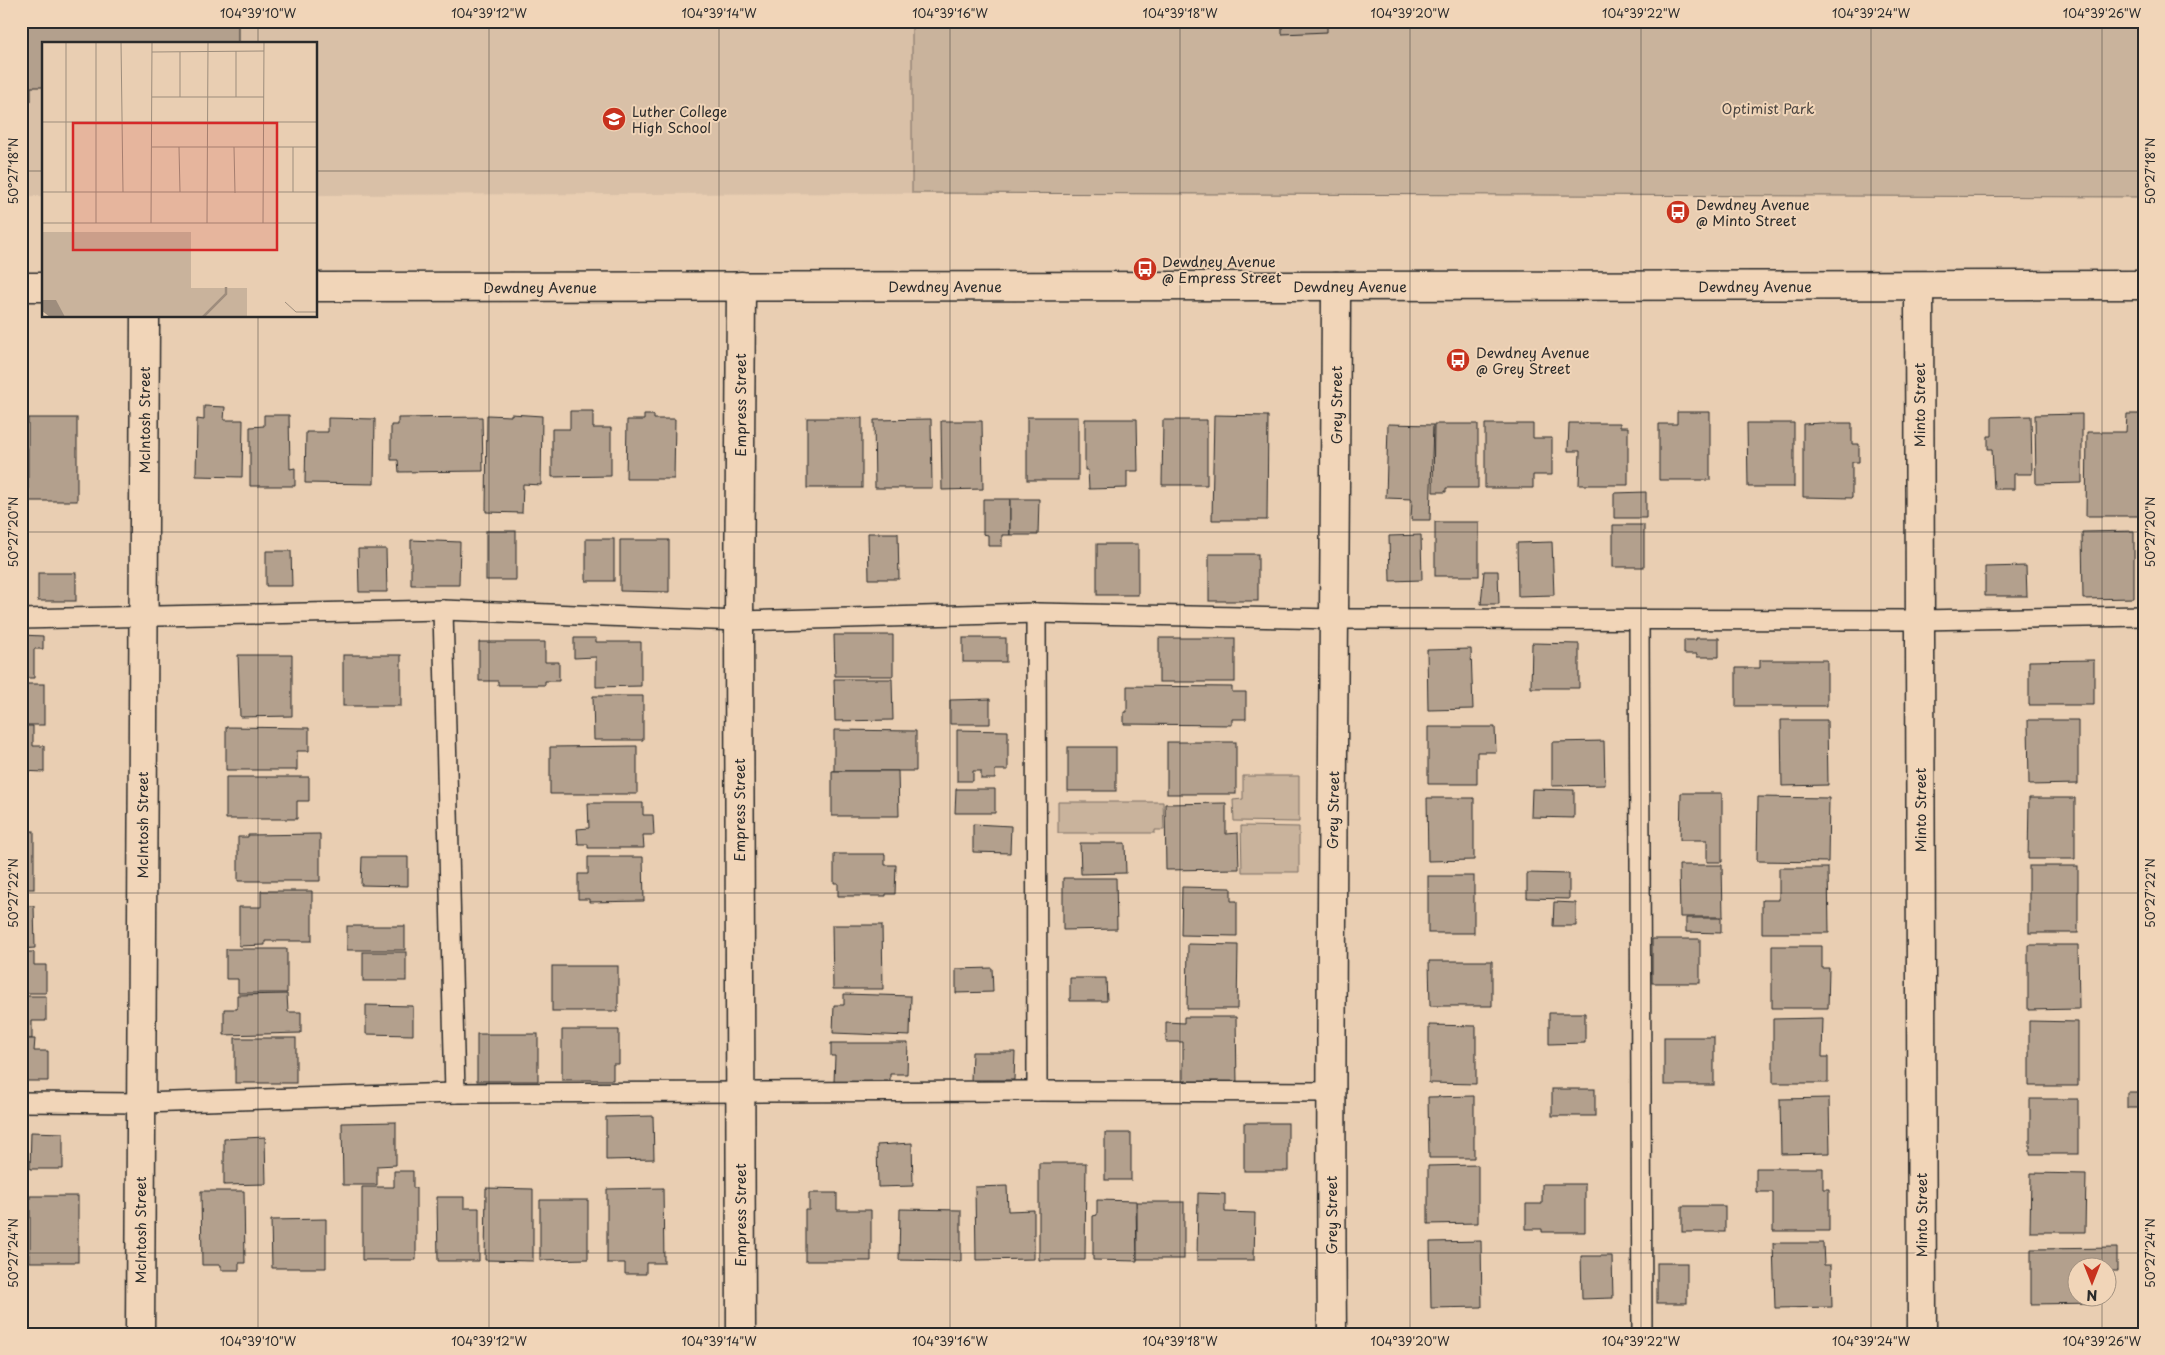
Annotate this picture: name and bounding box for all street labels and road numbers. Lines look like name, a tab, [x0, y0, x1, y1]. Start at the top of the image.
street label: Dewdney Avenue	[888, 276, 1002, 297]
street label: Dewdney Avenue	[1293, 276, 1407, 297]
street label: Dewdney Avenue	[1698, 276, 1812, 297]
street label: Dewdney Avenue	[483, 277, 597, 298]
street label: Empress Street	[730, 353, 751, 457]
street label: Minto Street	[1909, 362, 1930, 447]
street label: McIntosh Street	[134, 366, 155, 474]
street label: Grey Street	[1326, 366, 1347, 444]
street label: Empress Street	[729, 758, 750, 862]
street label: Minto Street	[1910, 767, 1931, 852]
street label: Grey Street	[1322, 770, 1344, 849]
street label: McIntosh Street	[132, 771, 153, 879]
street label: Empress Street	[730, 1163, 751, 1267]
street label: Minto Street	[1911, 1172, 1932, 1257]
street label: McIntosh Street	[130, 1176, 151, 1284]
street label: Grey Street	[1321, 1176, 1342, 1254]

